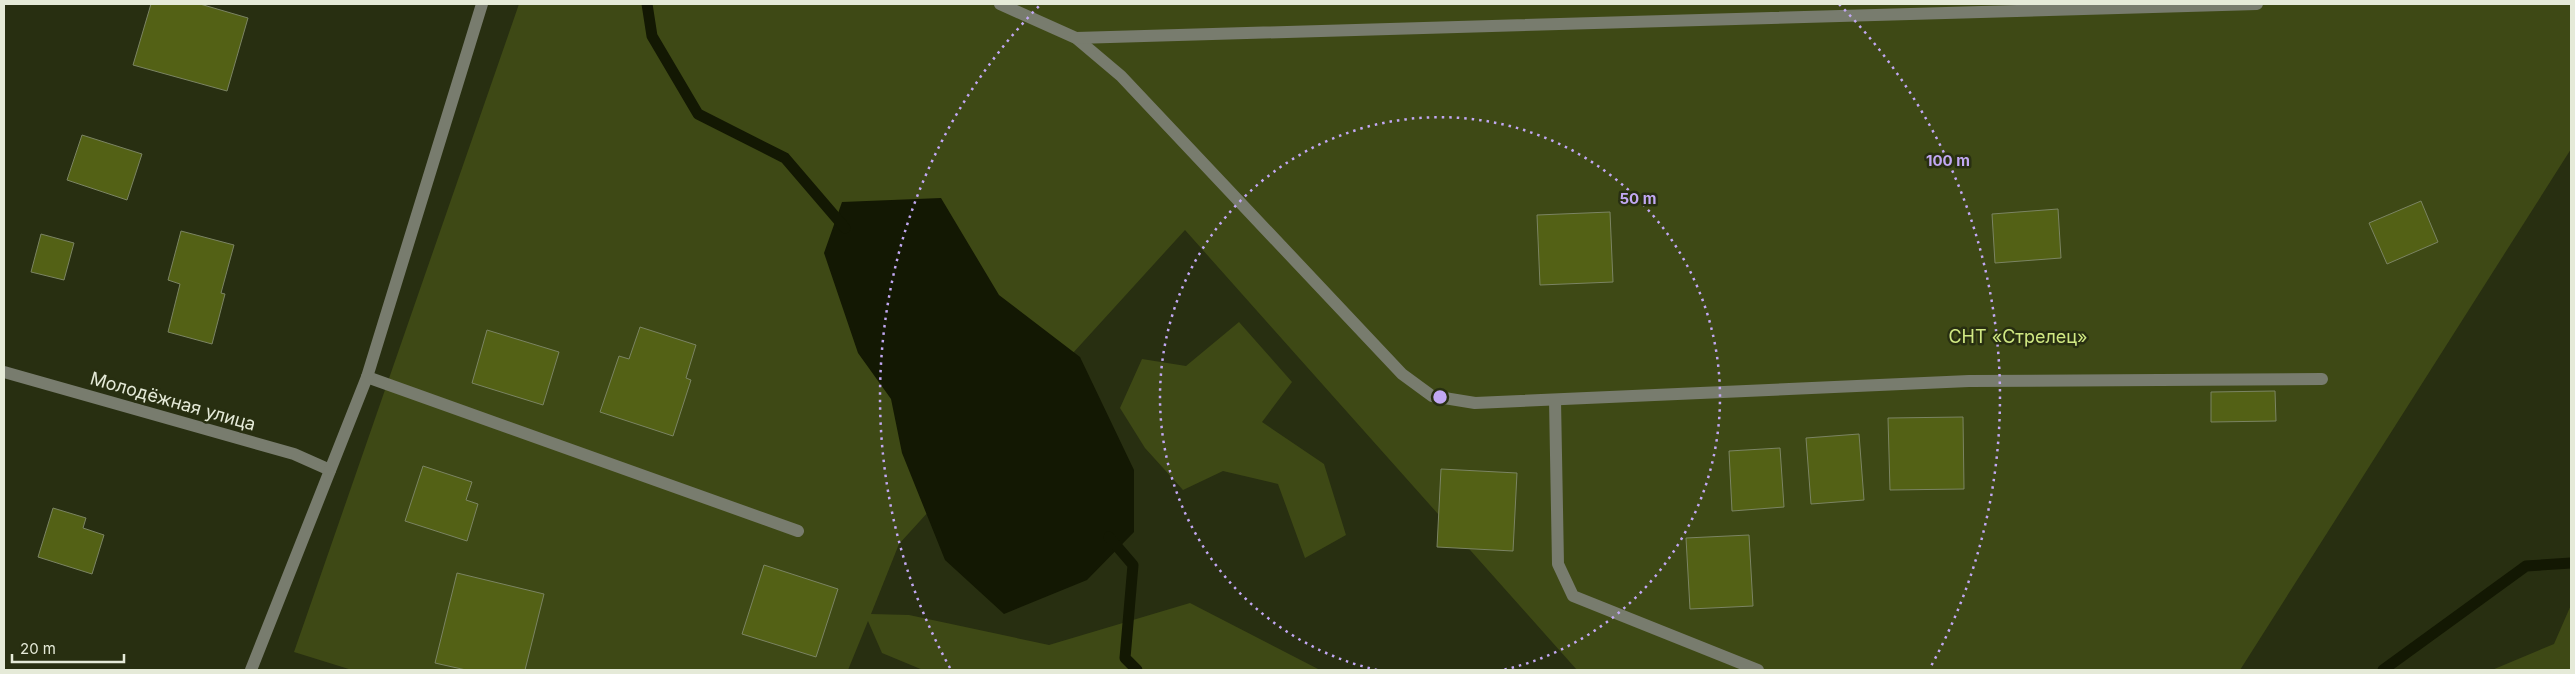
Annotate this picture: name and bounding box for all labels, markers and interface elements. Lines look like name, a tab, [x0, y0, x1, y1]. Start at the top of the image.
text: 100 m	[1926, 151, 1970, 170]
text: 50 m	[1620, 189, 1656, 208]
park label: СНТ «Стрелец»	[1948, 326, 2088, 347]
street label: Молодёжная улица	[88, 367, 258, 435]
centre of rings	[1431, 388, 1449, 406]
scale bar	[12, 632, 125, 664]
text: 20 m	[20, 639, 56, 658]

